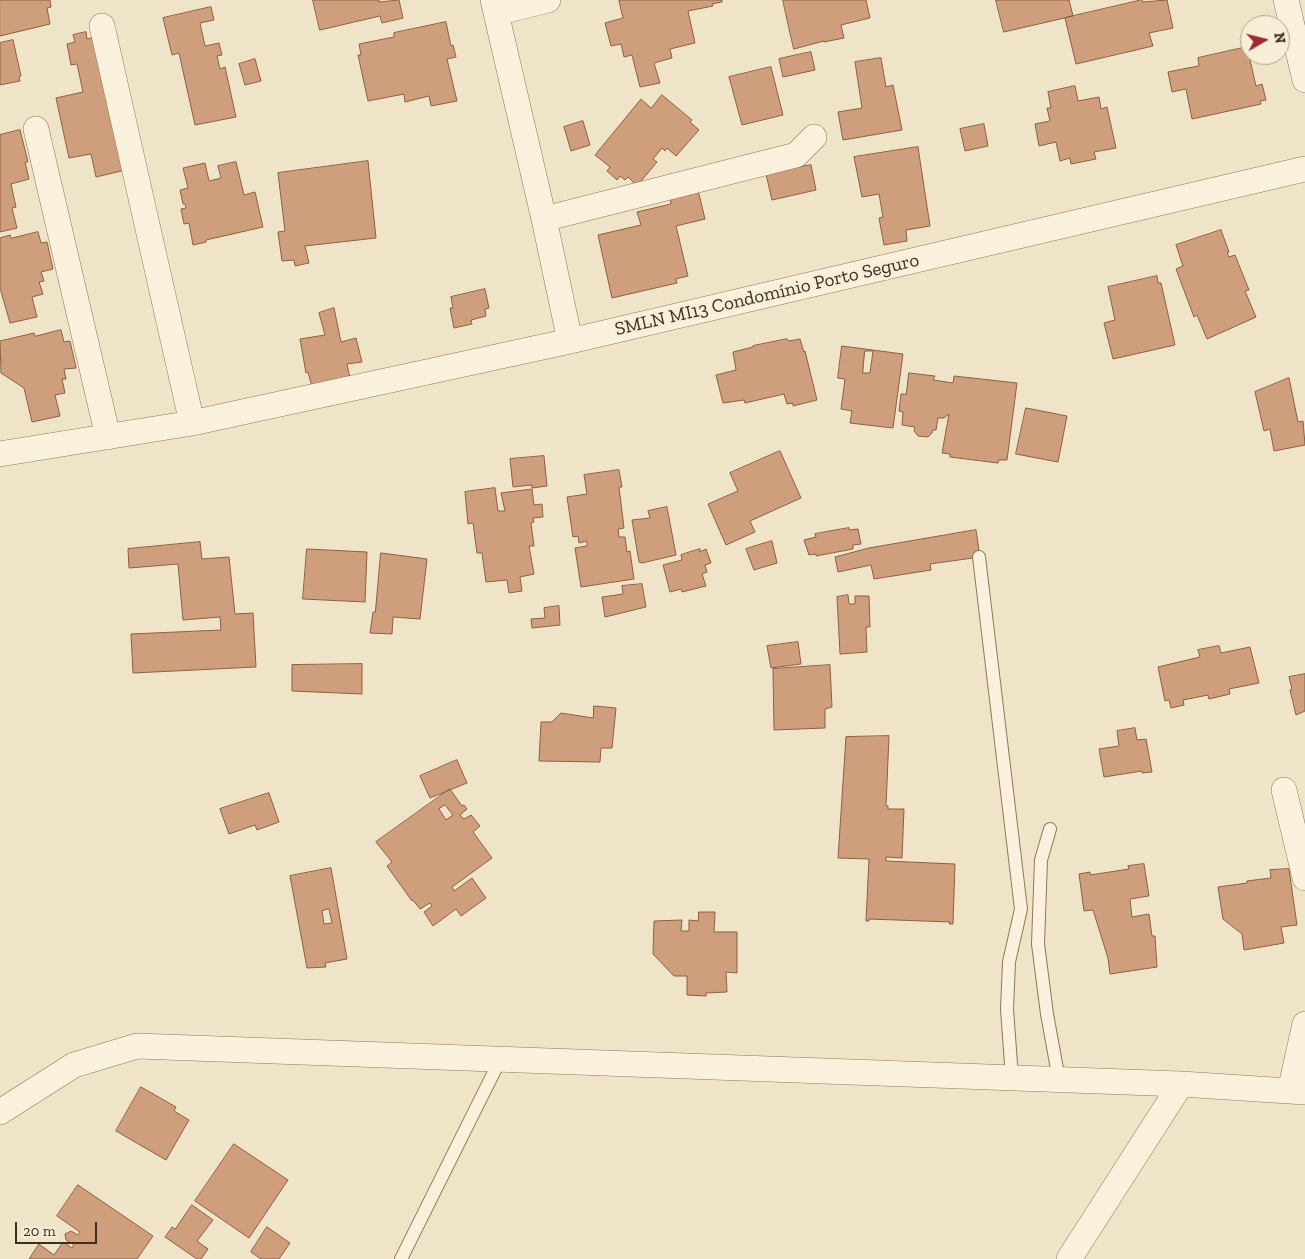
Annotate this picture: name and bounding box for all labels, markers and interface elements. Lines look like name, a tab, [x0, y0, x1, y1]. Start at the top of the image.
north arrow	[1240, 15, 1290, 65]
text: N	[1270, 32, 1289, 44]
street label: SMLN MI13 Condomínio Porto Seguro	[613, 249, 921, 341]
scale bar	[18, 1212, 100, 1244]
text: 20 m	[23, 1222, 56, 1240]

